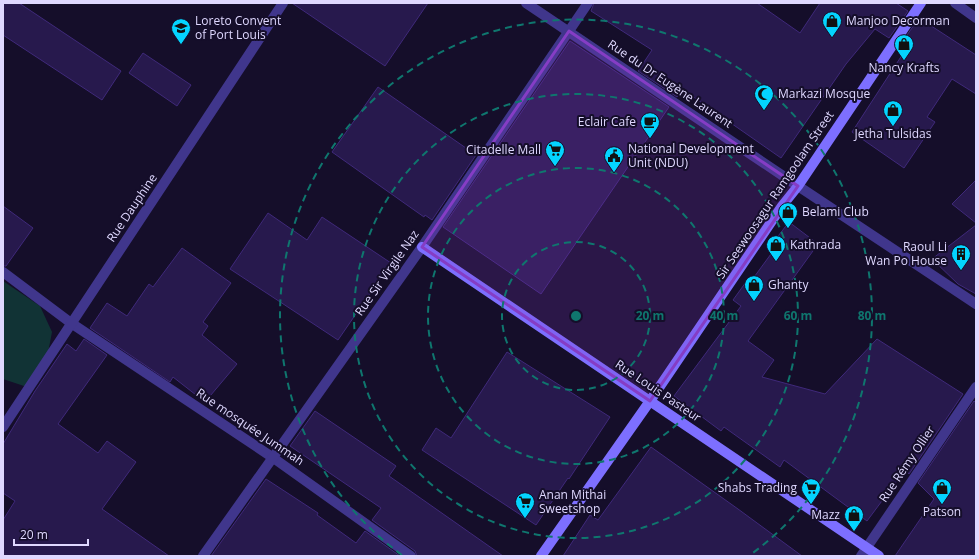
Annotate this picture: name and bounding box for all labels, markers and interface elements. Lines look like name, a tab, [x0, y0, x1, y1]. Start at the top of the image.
shop icon: Manjoo Decorman	[821, 10, 843, 38]
place label: Loreto Convent of Port Louis	[195, 12, 281, 43]
place label: Manjoo Decorman	[846, 12, 950, 29]
school or university icon: Loreto Convent of Port Louis	[170, 17, 192, 45]
shop icon: Nancy Krafts	[893, 33, 915, 61]
street label: Rue du Dr Eugène Laurent	[604, 35, 736, 132]
place label: Nancy Krafts	[869, 59, 940, 76]
mosque icon: Markazi Mosque	[753, 83, 775, 111]
place label: Markazi Mosque	[778, 85, 871, 102]
shop icon: Jetha Tulsidas	[882, 99, 904, 127]
street label: Sir Seewoosagur Ramgoolam Street	[712, 107, 837, 282]
cafe icon: Eclair Cafe	[639, 111, 661, 139]
place label: Eclair Cafe	[578, 113, 636, 130]
place label: Jetha Tulsidas	[854, 125, 932, 142]
supermarket icon: Citadelle Mall	[544, 139, 566, 167]
place label: National Development Unit (NDU)	[628, 140, 754, 171]
place label: Citadelle Mall	[466, 141, 541, 158]
public building icon: National Development Unit (NDU)	[603, 145, 625, 173]
street label: Rue Dauphine	[102, 170, 161, 245]
shop icon: Belami Club	[777, 201, 799, 229]
place label: Belami Club	[802, 203, 869, 220]
street label: Rue Sir Virgile Naz	[351, 226, 423, 319]
shop icon: Kathrada	[765, 234, 787, 262]
place label: Kathrada	[790, 236, 841, 253]
place label: Raoul Li Wan Po House	[865, 238, 947, 269]
building icon: Raoul Li Wan Po House	[950, 243, 972, 271]
shop icon: Ghanty	[743, 274, 765, 302]
place label: Ghanty	[768, 276, 809, 293]
text: 20 m	[636, 307, 664, 324]
text: 40 m	[710, 307, 738, 324]
text: 60 m	[784, 307, 812, 324]
text: 80 m	[858, 307, 886, 324]
centre of rings	[569, 309, 583, 323]
street label: Rue Louis Pasteur	[612, 356, 705, 426]
street label: Rue mosquée Jummah	[193, 384, 308, 469]
street label: Rue Rémy Ollier	[875, 422, 939, 505]
supermarket icon: Shabs Trading	[800, 477, 822, 505]
shop icon: Patson	[931, 477, 953, 505]
place label: Shabs Trading	[718, 479, 797, 496]
place label: Anan Mithai Sweetshop	[539, 486, 606, 517]
supermarket icon: Anan Mithai Sweetshop	[514, 491, 536, 519]
place label: Patson	[923, 503, 961, 520]
shop icon: Mazz	[843, 504, 865, 532]
place label: Mazz	[811, 506, 840, 523]
scale bar	[14, 521, 88, 547]
text: 20 m	[20, 526, 48, 543]

